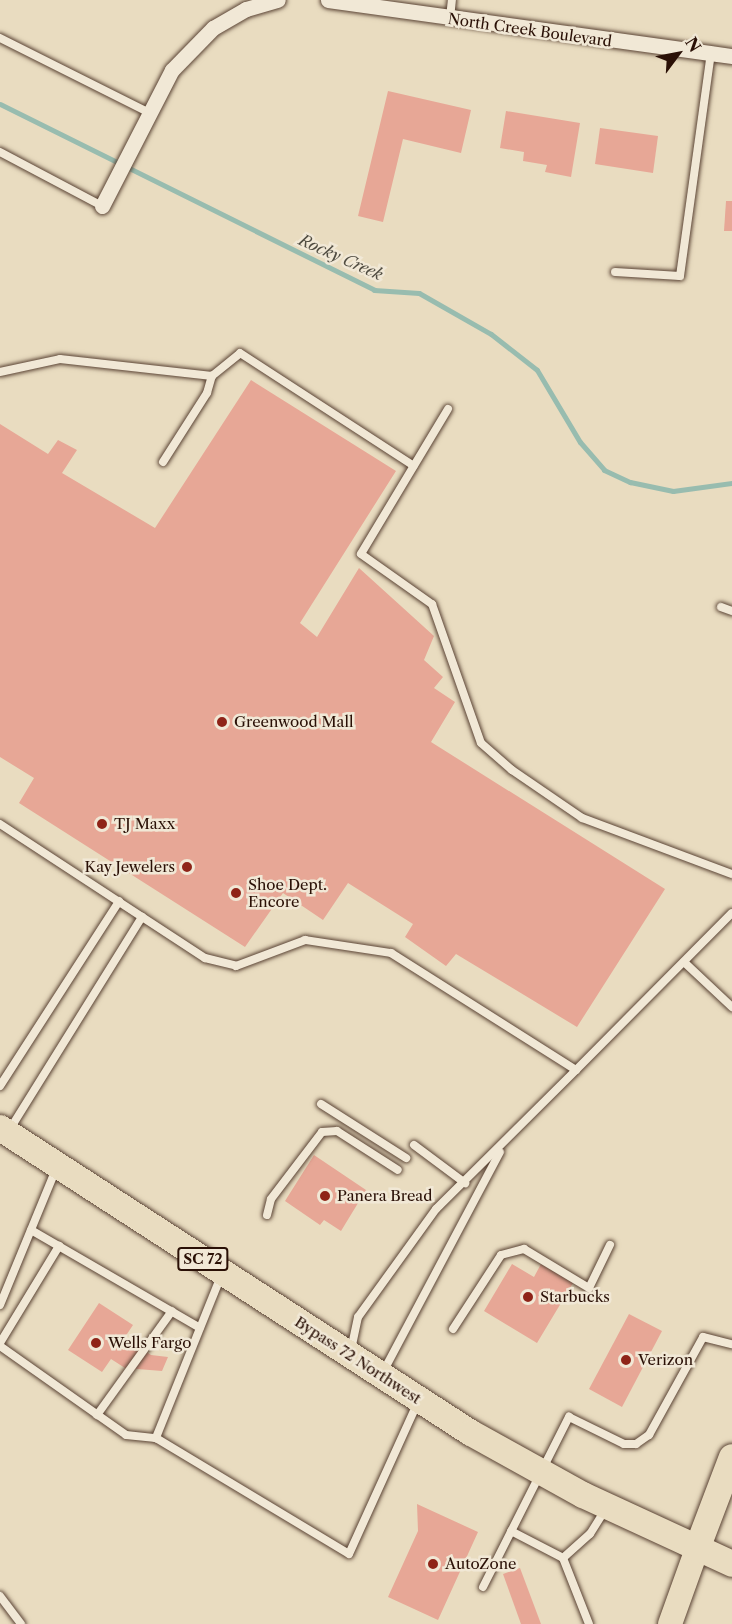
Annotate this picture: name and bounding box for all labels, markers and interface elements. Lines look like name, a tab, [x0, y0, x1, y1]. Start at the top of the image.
street label: North Creek Boulevard	[447, 10, 613, 50]
north arrow	[648, 24, 708, 84]
text: N	[681, 33, 705, 56]
water label: Rocky Creek	[296, 230, 386, 284]
place label: Greenwood Mall	[234, 713, 353, 731]
marker: Greenwood Mall	[215, 715, 229, 729]
place label: TJ Maxx	[114, 815, 175, 833]
marker: TJ Maxx	[95, 817, 109, 831]
place label: Kay Jewelers	[84, 858, 175, 876]
marker: Kay Jewelers	[180, 860, 194, 874]
place label: Shoe Dept. Encore	[248, 875, 327, 910]
marker: Shoe Dept. Encore	[229, 886, 243, 900]
place label: Panera Bread	[337, 1187, 433, 1205]
marker: Panera Bread	[318, 1189, 332, 1203]
road number: SC 72	[176, 1248, 230, 1270]
place label: Starbucks	[540, 1288, 610, 1306]
marker: Starbucks	[521, 1290, 535, 1304]
street label: Bypass 72 Northwest	[292, 1312, 424, 1408]
place label: Wells Fargo	[108, 1334, 191, 1352]
marker: Wells Fargo	[89, 1336, 103, 1350]
place label: Verizon	[638, 1351, 693, 1369]
marker: Verizon	[619, 1353, 633, 1367]
place label: AutoZone	[445, 1555, 516, 1573]
marker: AutoZone	[426, 1557, 440, 1571]

